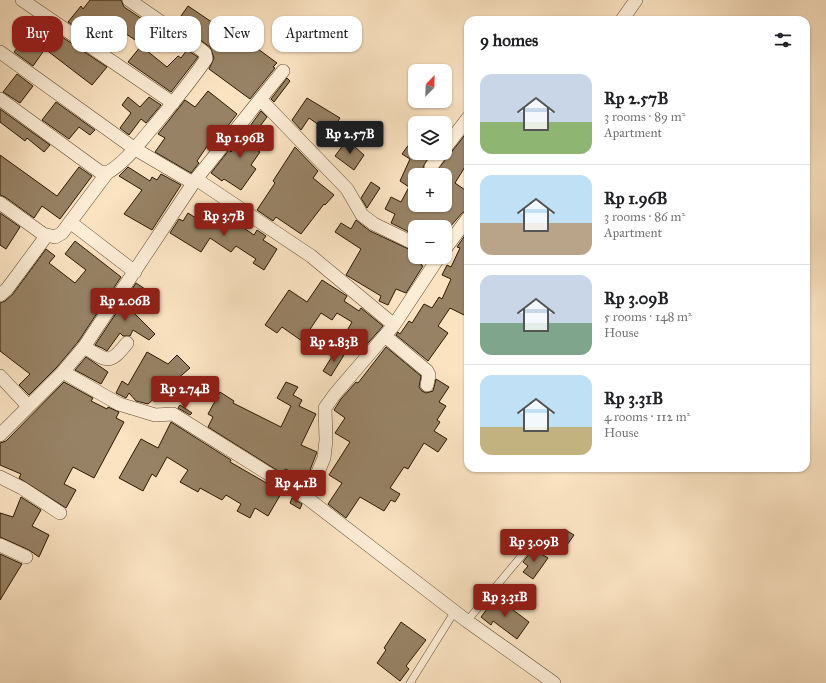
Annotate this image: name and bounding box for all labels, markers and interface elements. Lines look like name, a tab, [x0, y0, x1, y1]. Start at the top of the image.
chip: Buy	[12, 16, 63, 52]
chip: Rent	[71, 16, 127, 52]
chip: Filters	[135, 16, 201, 52]
chip: New	[209, 16, 264, 52]
chip: Apartment	[272, 16, 362, 52]
icon: filters	[772, 29, 794, 51]
text: 9 homes	[480, 30, 538, 51]
north arrow	[408, 64, 452, 108]
map controls	[408, 64, 452, 264]
text: Rp 2.57B	[604, 88, 668, 109]
icon: home	[512, 90, 560, 138]
text: 3 rooms · 89 m²	[604, 109, 686, 125]
button: layers	[408, 116, 452, 160]
pin: Rp 2.57B	[309, 121, 391, 155]
pin: Rp 1.96B	[199, 125, 281, 159]
text: Apartment	[604, 125, 662, 141]
text: Rp 2.57B	[325, 126, 375, 142]
text: Rp 1.96B	[216, 130, 264, 146]
button: +	[408, 168, 452, 212]
text: Rp 1.96B	[604, 188, 667, 209]
icon: home	[512, 191, 560, 239]
pin: Rp 3.7B	[187, 203, 261, 237]
text: Rp 3.7B	[203, 208, 245, 224]
text: 3 rooms · 86 m²	[604, 209, 685, 225]
button: −	[408, 220, 452, 264]
text: Apartment	[604, 225, 662, 241]
pin: Rp 2.06B	[84, 288, 166, 322]
text: Rp 3.09B	[604, 288, 669, 309]
icon: home	[512, 291, 560, 339]
text: Rp 2.06B	[100, 293, 150, 309]
text: 5 rooms · 148 m²	[604, 309, 692, 325]
text: House	[604, 325, 639, 341]
pin: Rp 2.83B	[293, 329, 375, 363]
text: Rp 2.83B	[310, 334, 358, 350]
pin: Rp 2.74B	[144, 376, 226, 410]
text: Rp 2.74B	[160, 381, 210, 397]
text: Rp 3.31B	[604, 388, 663, 409]
icon: home	[512, 391, 560, 439]
text: 4 rooms · 112 m²	[604, 409, 690, 425]
text: House	[604, 425, 639, 441]
pin: Rp 4.1B	[259, 470, 333, 504]
text: Rp 4.1B	[275, 475, 317, 491]
pin: Rp 3.09B	[493, 529, 575, 563]
text: Rp 3.09B	[509, 534, 559, 550]
pin: Rp 3.31B	[464, 584, 546, 618]
text: Rp 3.31B	[482, 589, 528, 605]

